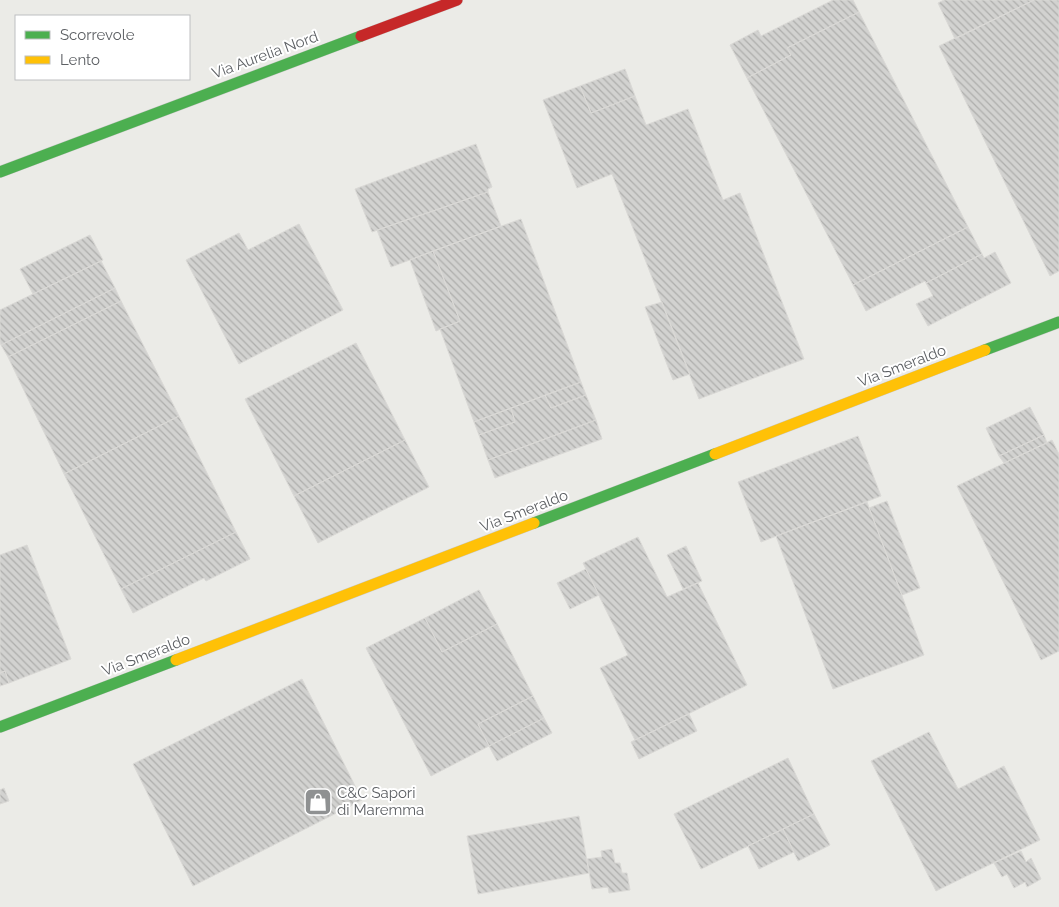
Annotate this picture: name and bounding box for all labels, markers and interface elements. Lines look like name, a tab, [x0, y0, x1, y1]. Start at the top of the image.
legend	[15, 15, 190, 80]
text: Scorrevole	[60, 26, 135, 44]
street label: Via Aurelia Nord	[209, 27, 321, 83]
text: Lento	[60, 51, 100, 69]
street label: Via Smeraldo	[855, 341, 949, 391]
street label: Via Smeraldo	[477, 486, 571, 536]
street label: Via Smeraldo	[99, 630, 193, 680]
place label: C&C Sapori di Maremma	[337, 784, 424, 819]
shop icon: C&C Sapori di Maremma	[303, 787, 333, 817]

